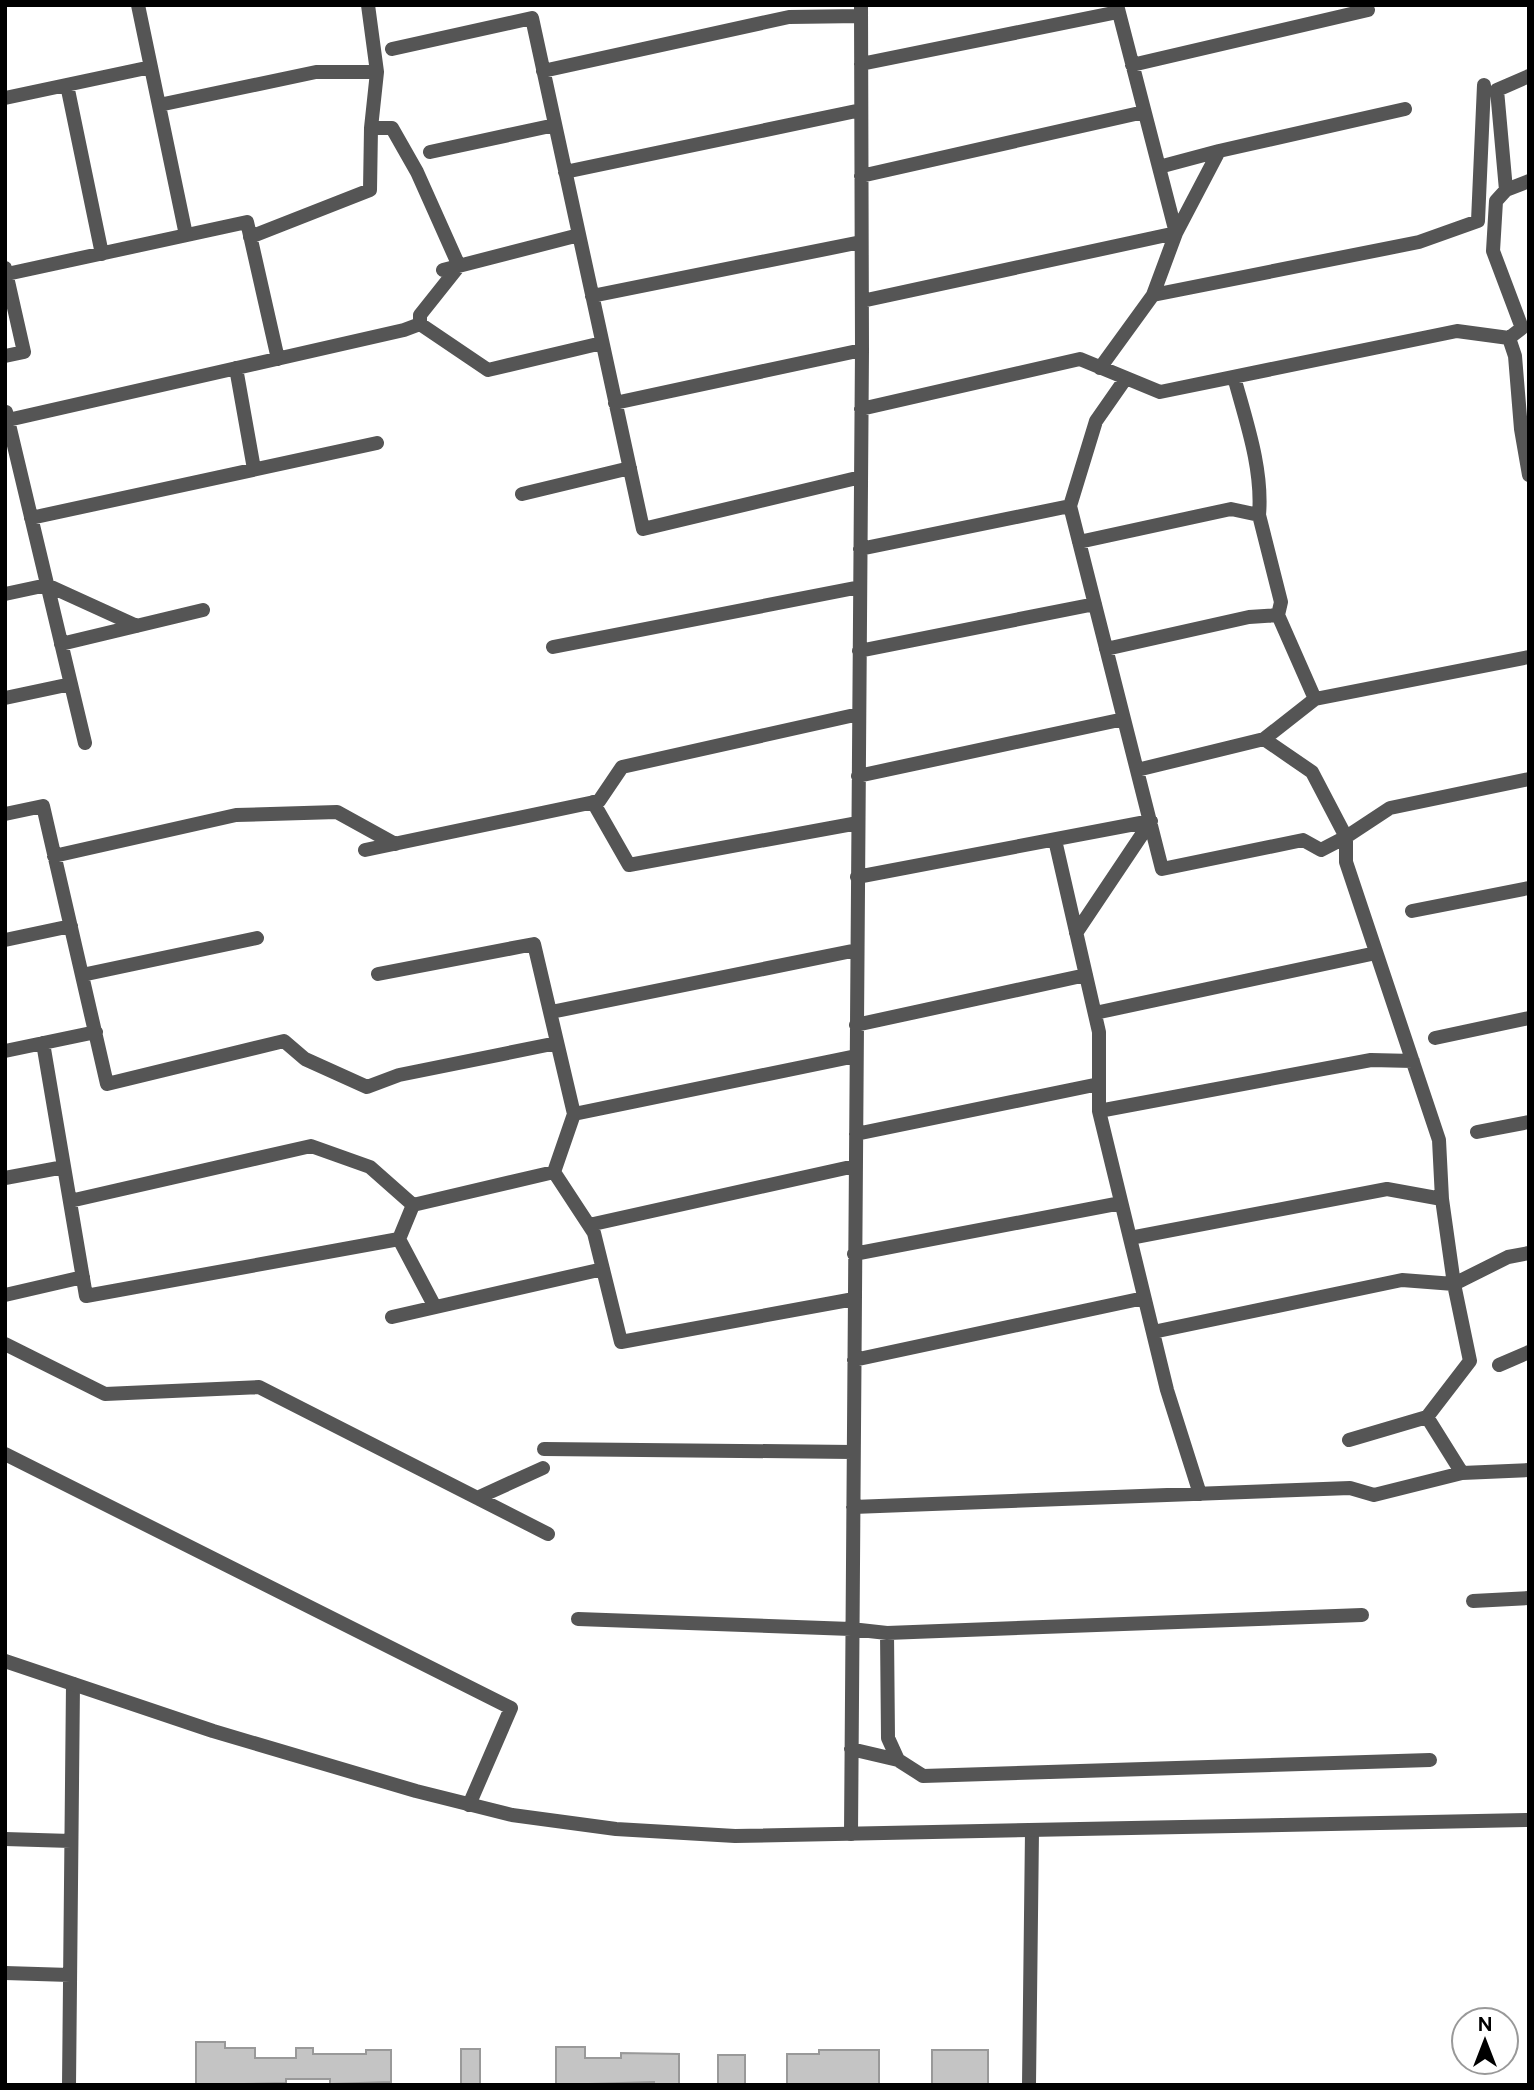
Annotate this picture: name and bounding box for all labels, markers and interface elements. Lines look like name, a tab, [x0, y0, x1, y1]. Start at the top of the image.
north arrow	[1450, 2006, 1520, 2076]
text: N	[1478, 2013, 1492, 2036]

